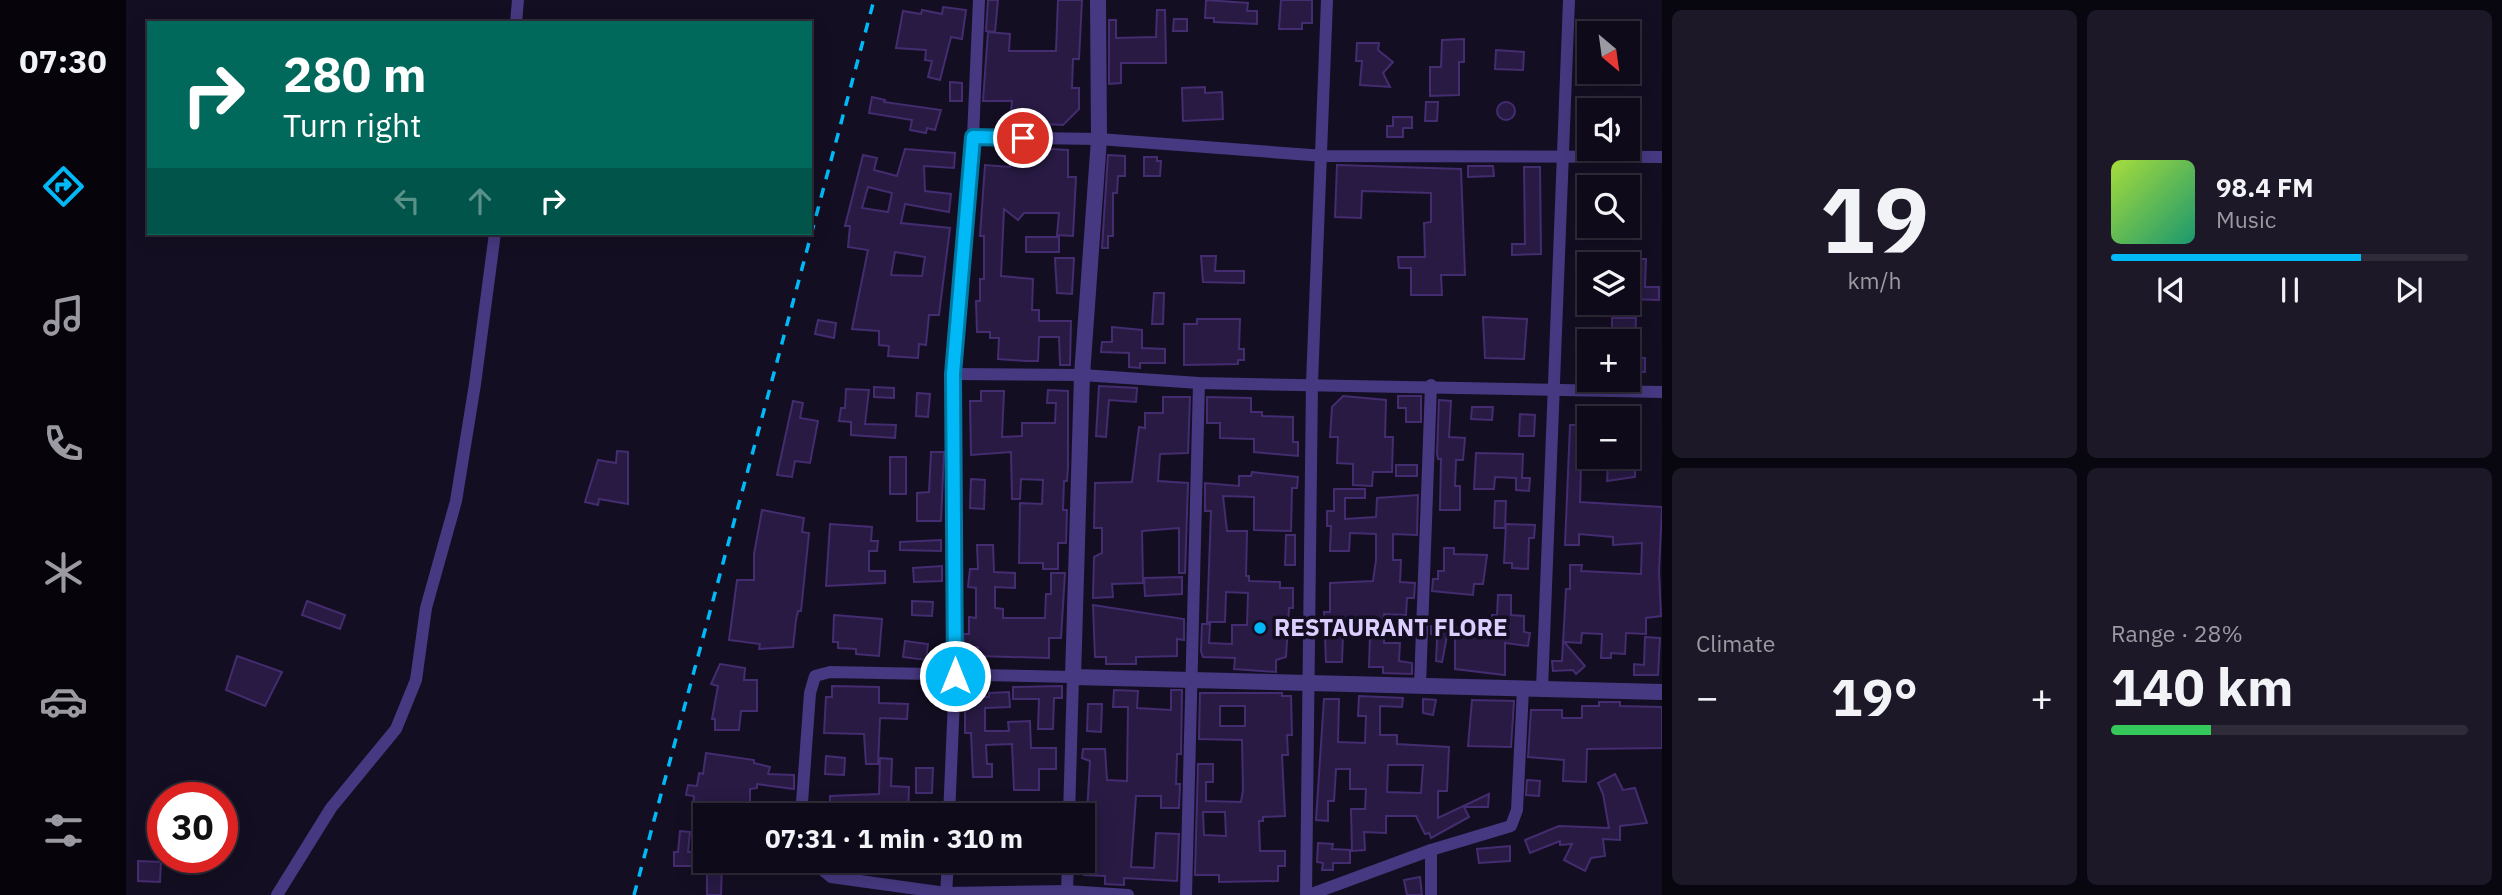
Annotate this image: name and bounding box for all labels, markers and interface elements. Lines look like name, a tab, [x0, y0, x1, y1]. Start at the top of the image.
north arrow	[1577, 21, 1640, 84]
map controls	[1577, 21, 1640, 469]
text: 07:30	[19, 40, 107, 82]
text: 280 m	[283, 42, 427, 105]
icon: right	[168, 49, 259, 140]
button: sound	[1577, 98, 1640, 161]
text: Turn right	[283, 104, 421, 146]
pin	[993, 108, 1053, 168]
icon: arrive	[1004, 119, 1042, 157]
text: 19	[1820, 160, 1929, 278]
icon: directions	[39, 162, 88, 211]
text: 98.4 FM	[2216, 170, 2314, 204]
button: search	[1577, 175, 1640, 238]
icon: left	[388, 182, 426, 220]
icon: ahead	[461, 182, 499, 220]
icon: right	[534, 182, 572, 220]
text: Music	[2216, 204, 2276, 234]
button: layers	[1577, 252, 1640, 315]
text: km/h	[1847, 265, 1902, 295]
icon: previous	[2152, 271, 2190, 309]
icon: pause	[2271, 271, 2309, 309]
icon: next	[2390, 271, 2428, 309]
icon: music	[39, 291, 88, 340]
button: +	[1577, 329, 1640, 392]
button: −	[1577, 406, 1640, 469]
icon: phone	[39, 419, 88, 468]
icon: climate	[39, 548, 88, 597]
place label: RESTAURANT FLORE	[1274, 611, 1508, 643]
text: Range · 28%	[2111, 618, 2243, 648]
marker: RESTAURANT FLORE	[1252, 620, 1268, 636]
text: Climate	[1696, 628, 1775, 658]
position arrow	[918, 639, 992, 713]
text: 140 km	[2111, 653, 2293, 720]
text: 19°	[1831, 663, 1918, 730]
text: −	[1696, 672, 1719, 721]
text: +	[2030, 672, 2053, 721]
icon: car	[39, 677, 88, 726]
speed limit sign: 30	[147, 782, 238, 873]
icon: filters	[39, 806, 88, 855]
text: 07:31 · 1 min · 310 m	[765, 821, 1023, 855]

